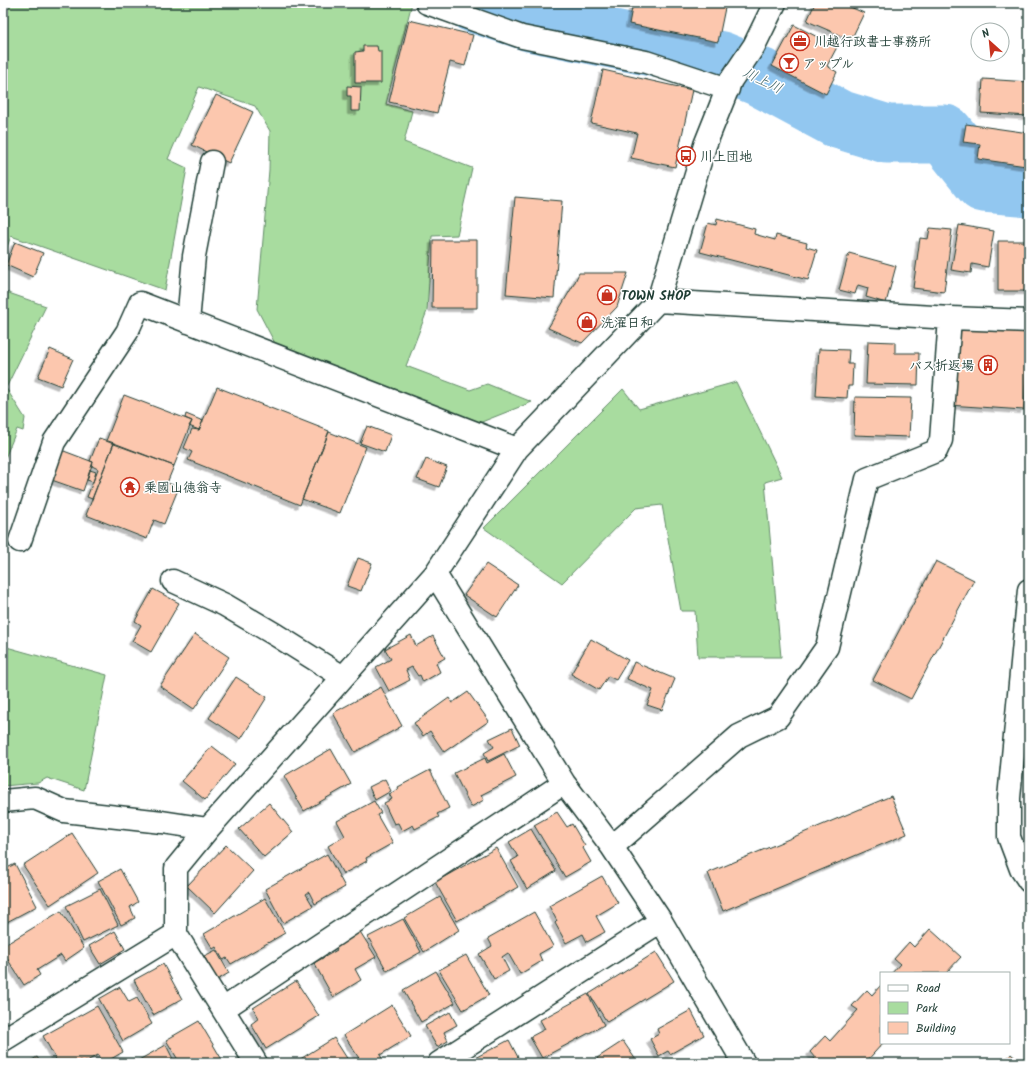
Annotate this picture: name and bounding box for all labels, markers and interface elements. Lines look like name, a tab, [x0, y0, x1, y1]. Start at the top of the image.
north arrow	[970, 22, 1010, 62]
text: N	[979, 24, 993, 44]
office icon: 川越行政書士事務所	[789, 30, 811, 52]
place label: 川越行政書士事務所	[814, 32, 931, 53]
bar icon: アップル	[778, 52, 800, 74]
place label: アップル	[803, 54, 854, 75]
water label: 川上川	[739, 62, 786, 100]
bus stop icon: 川上団地	[675, 145, 697, 167]
place label: 川上団地	[700, 147, 752, 168]
shop icon: TOWN SHOP	[596, 284, 618, 306]
place label: TOWN SHOP	[621, 286, 691, 307]
shop icon: 洗濯日和	[576, 311, 598, 333]
place label: 洗濯日和	[601, 313, 653, 334]
building icon: バス折返場	[977, 354, 999, 376]
place label: バス折返場	[909, 356, 974, 377]
temple icon: 乗國山徳翁寺	[119, 476, 141, 498]
place label: 乗國山徳翁寺	[144, 478, 222, 499]
legend	[880, 972, 1010, 1044]
text: Road	[916, 979, 941, 998]
text: Park	[916, 999, 938, 1018]
text: Building	[916, 1019, 956, 1038]

